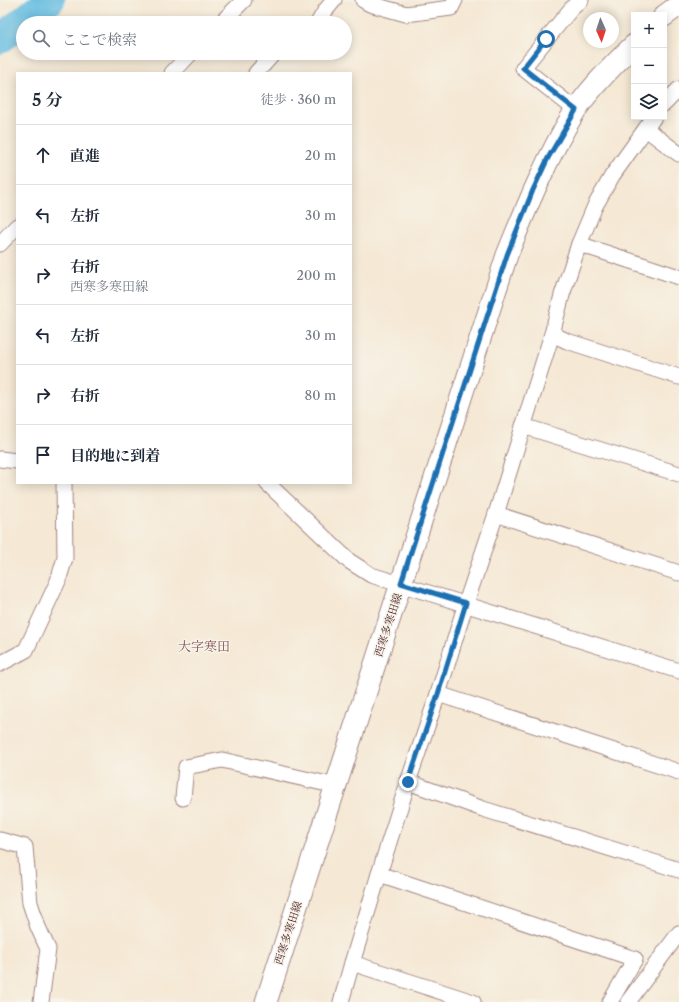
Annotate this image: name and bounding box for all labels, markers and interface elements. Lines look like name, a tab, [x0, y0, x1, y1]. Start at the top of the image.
north arrow	[583, 12, 619, 48]
map controls	[631, 12, 667, 120]
button: +	[631, 12, 667, 48]
search box	[16, 16, 352, 60]
icon: search	[30, 27, 52, 49]
text: ここで検索	[62, 30, 137, 49]
route start	[537, 30, 555, 48]
button: −	[631, 48, 667, 84]
button: layers	[631, 84, 667, 120]
text: 5 分	[32, 90, 63, 110]
text: 徒歩 · 360 m	[261, 91, 336, 107]
icon: ahead	[32, 144, 54, 166]
text: 直進	[70, 146, 100, 165]
text: 20 m	[305, 147, 336, 163]
icon: left	[32, 204, 54, 226]
text: 左折	[70, 206, 100, 225]
text: 30 m	[305, 207, 336, 223]
text: 右折	[70, 257, 100, 276]
icon: right	[32, 264, 54, 286]
text: 200 m	[296, 267, 336, 283]
text: 西寒多寒田線	[70, 278, 148, 294]
icon: left	[32, 324, 54, 346]
text: 左折	[70, 326, 100, 345]
text: 30 m	[305, 327, 336, 343]
icon: right	[32, 384, 54, 406]
text: 右折	[70, 386, 100, 405]
text: 80 m	[304, 387, 336, 403]
icon: arrive	[32, 444, 54, 466]
text: 目的地に到着	[70, 446, 160, 465]
street label: 西寒多寒田線	[371, 591, 405, 659]
district label: 大字寒田	[178, 638, 230, 654]
route end	[399, 773, 417, 791]
street label: 西寒多寒田線	[271, 899, 305, 967]

